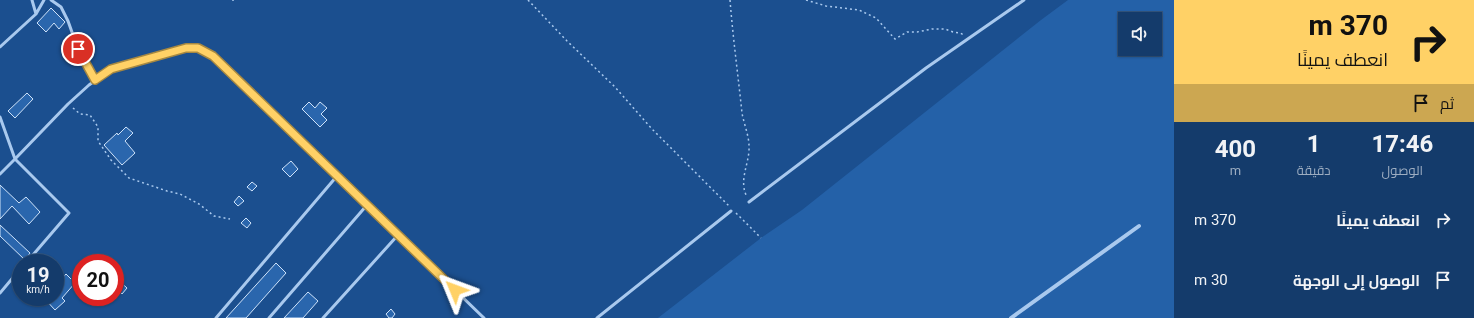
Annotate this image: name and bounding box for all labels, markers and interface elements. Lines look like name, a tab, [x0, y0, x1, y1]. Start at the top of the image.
text: 370 m	[1309, 9, 1388, 42]
map controls	[1118, 12, 1162, 56]
button: sound	[1118, 12, 1162, 56]
icon: right	[1402, 16, 1454, 68]
pin	[61, 32, 95, 66]
icon: arrive	[67, 38, 89, 60]
text: انعطف يمينًا	[1297, 49, 1388, 70]
icon: arrive	[1410, 92, 1432, 114]
text: ثم	[1440, 95, 1454, 113]
text: 1	[1307, 130, 1321, 158]
text: 17:46	[1371, 130, 1433, 158]
text: 400	[1215, 135, 1256, 163]
text: m	[1230, 163, 1241, 178]
text: دقيقة	[1297, 163, 1331, 178]
text: الوصول	[1382, 163, 1423, 178]
icon: right	[1432, 209, 1454, 231]
text: 370 m	[1194, 211, 1236, 229]
text: انعطف يمينًا	[1336, 212, 1420, 230]
speed limit sign: 20	[72, 254, 124, 306]
text: 19	[27, 263, 49, 287]
position arrow	[434, 269, 476, 311]
icon: arrive	[1432, 269, 1454, 291]
text: 30 m	[1194, 271, 1228, 289]
text: الوصول إلى الوجهة	[1293, 272, 1420, 290]
text: km/h	[26, 284, 50, 295]

